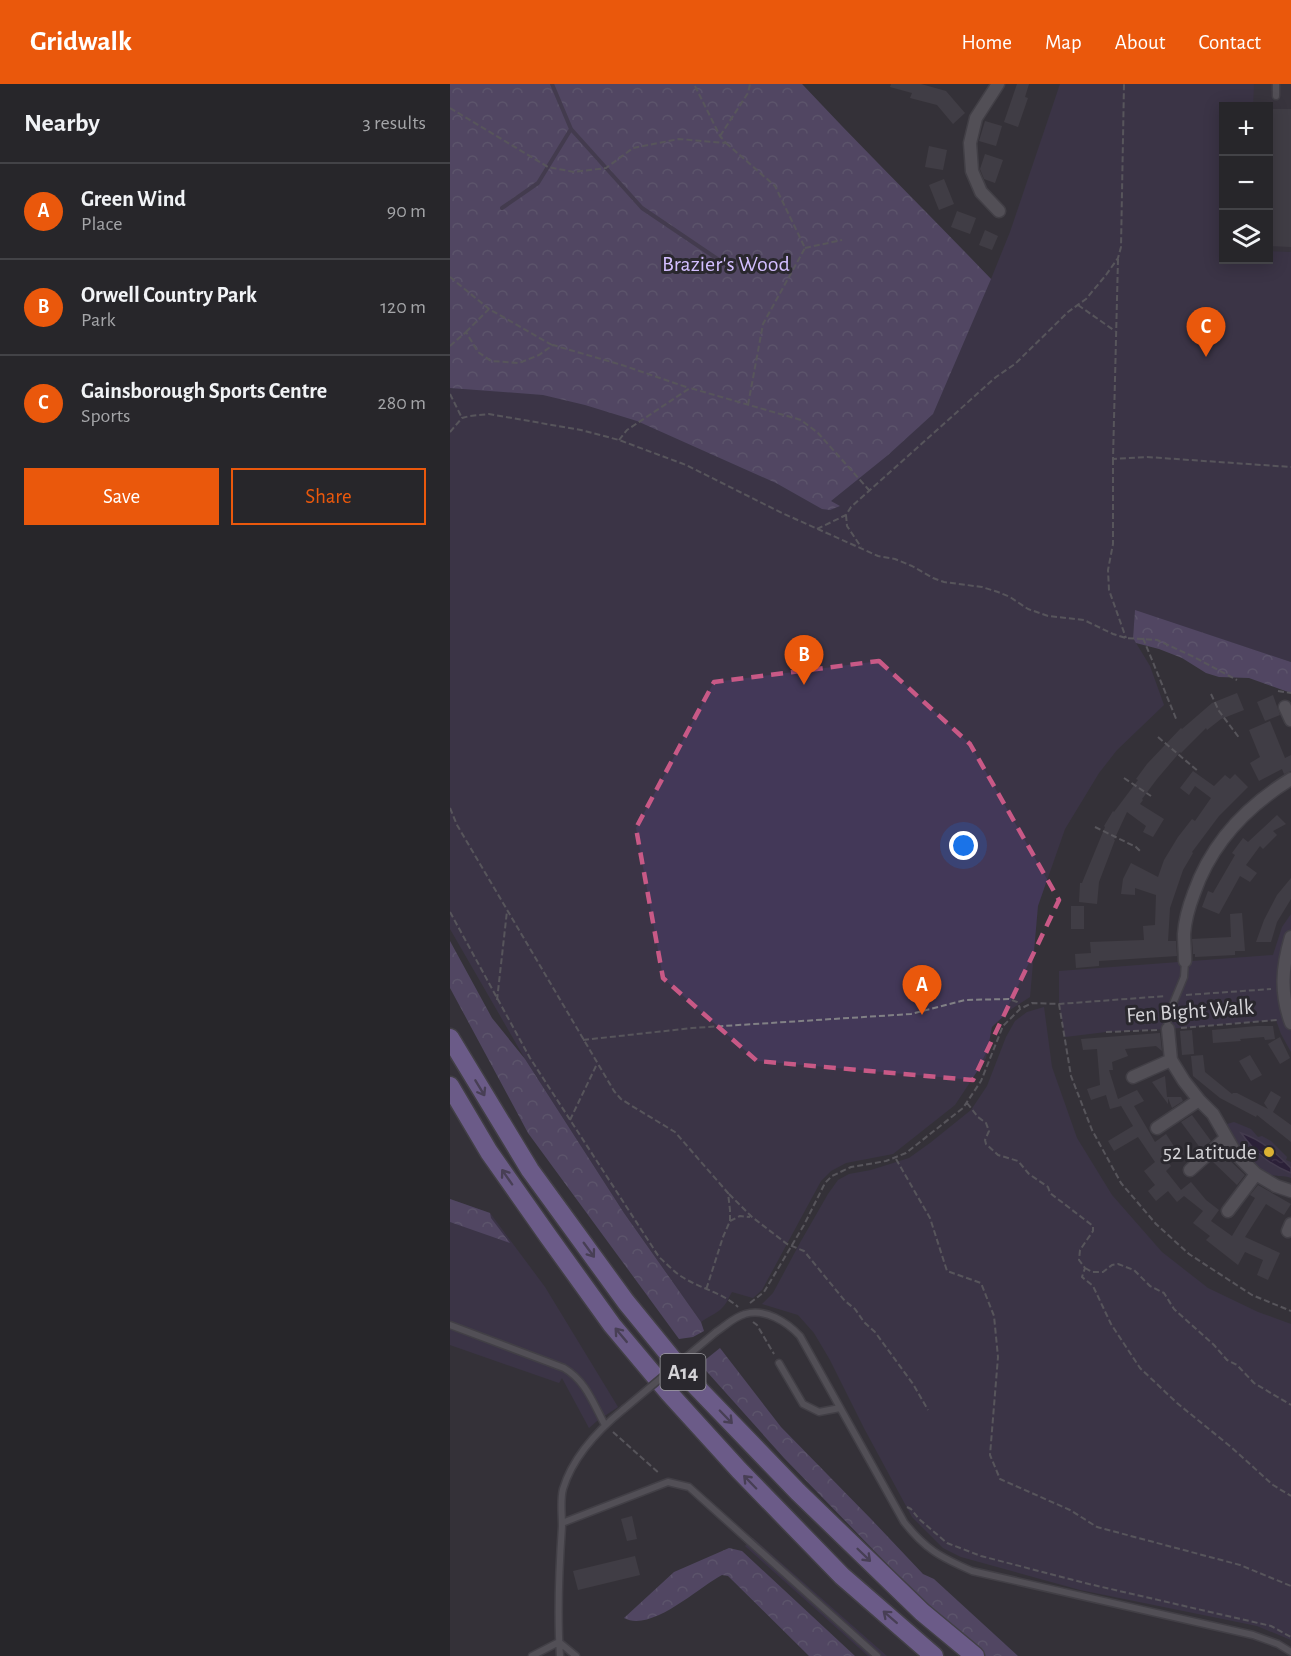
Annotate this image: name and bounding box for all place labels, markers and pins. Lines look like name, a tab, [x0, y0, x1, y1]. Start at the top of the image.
pin: C	[1186, 308, 1226, 357]
pin: B	[784, 636, 824, 685]
pin: A	[902, 966, 942, 1015]
place label: 52 Latitude	[1163, 1141, 1257, 1163]
marker: 52 Latitude	[1262, 1145, 1276, 1159]

